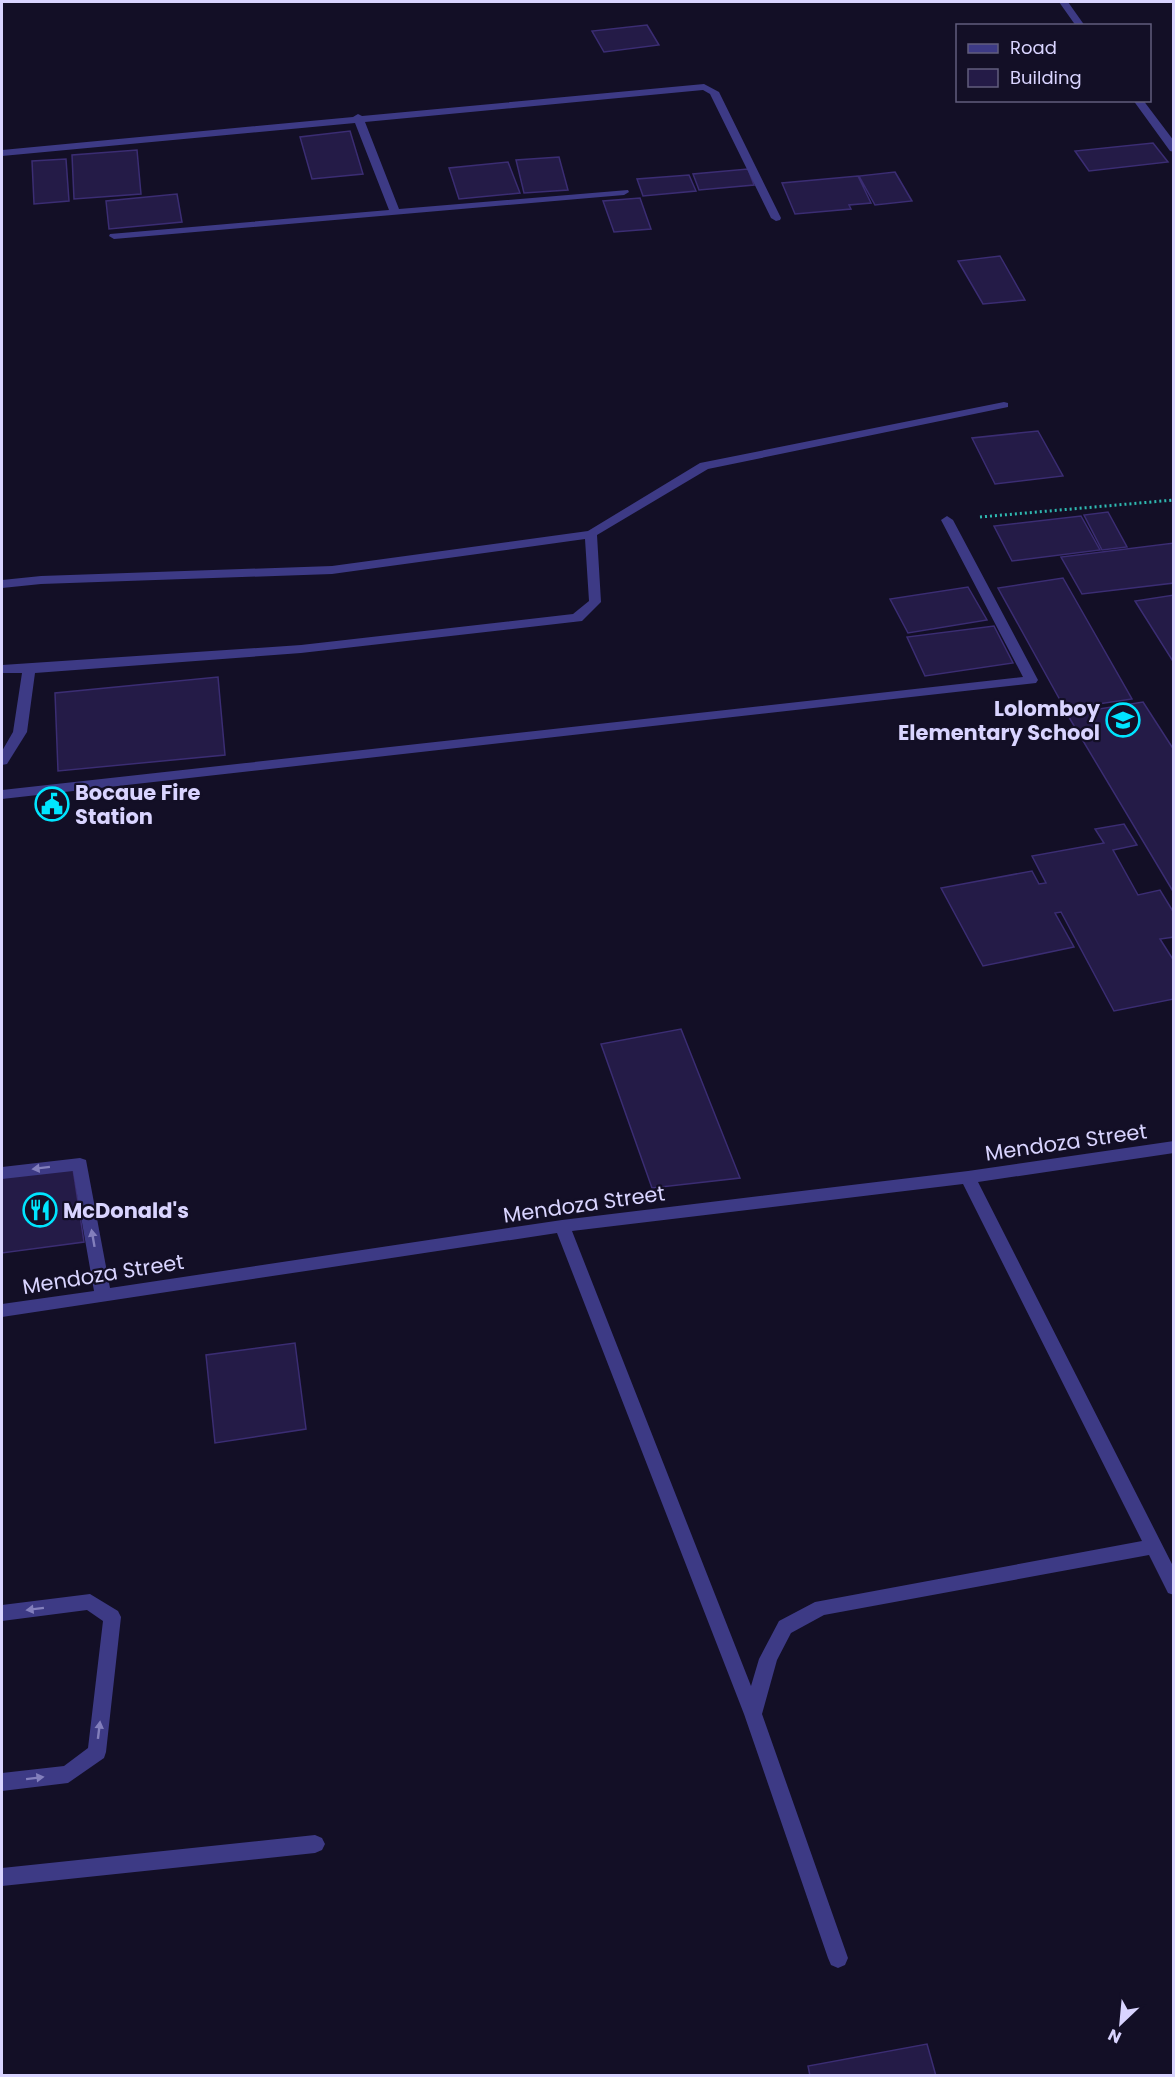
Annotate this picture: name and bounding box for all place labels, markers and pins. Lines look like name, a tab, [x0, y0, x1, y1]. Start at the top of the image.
place label: Lolomboy Elementary School	[898, 694, 1101, 747]
school or university icon: Lolomboy Elementary School	[1105, 702, 1141, 738]
place label: Bocaue Fire Station	[75, 778, 200, 831]
public building icon: Bocaue Fire Station	[34, 786, 70, 822]
restaurant icon: McDonald's	[22, 1192, 58, 1228]
place label: McDonald's	[63, 1196, 189, 1225]

